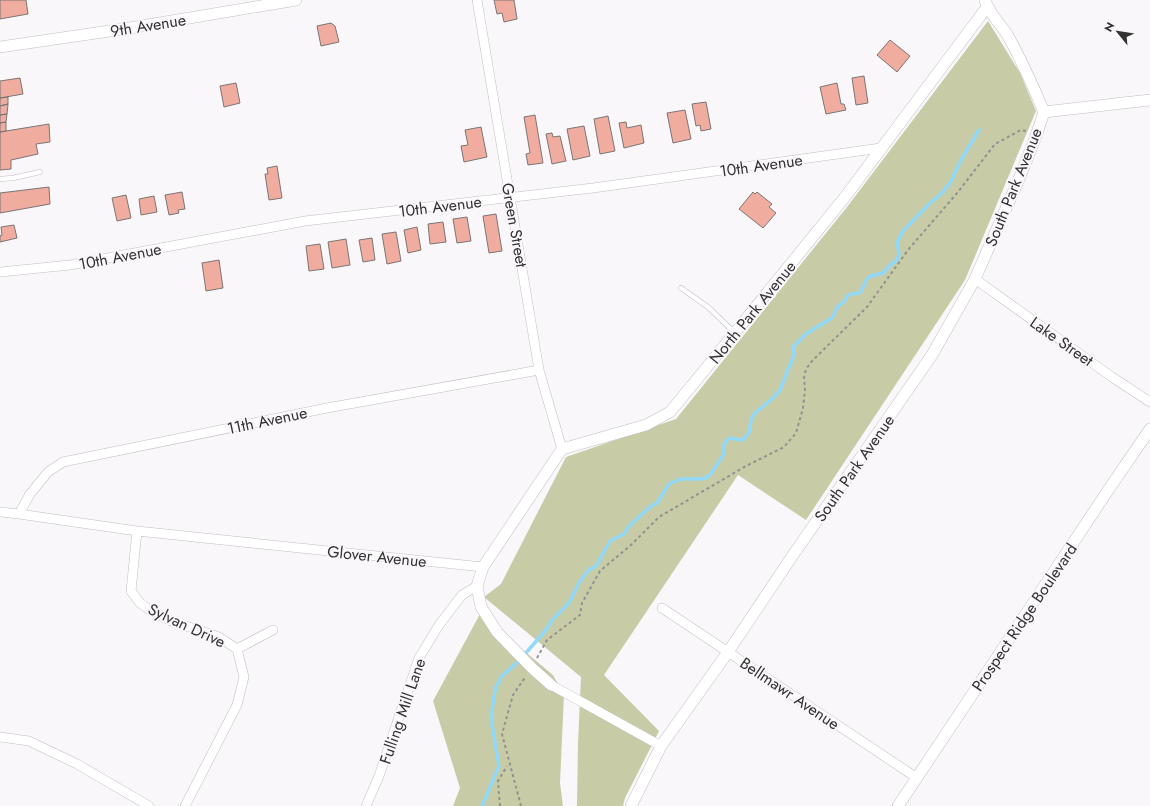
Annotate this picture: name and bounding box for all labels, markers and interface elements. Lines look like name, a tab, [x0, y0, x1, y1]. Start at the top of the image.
street label: 9th Avenue	[109, 8, 187, 43]
north arrow	[1098, 12, 1138, 52]
text: N	[1100, 19, 1118, 35]
street label: South Park Avenue	[979, 124, 1048, 250]
street label: 10th Avenue	[718, 148, 804, 183]
street label: Green Street	[496, 181, 533, 269]
street label: 10th Avenue	[397, 190, 483, 223]
street label: 10th Avenue	[77, 237, 163, 276]
street label: North Park Avenue	[704, 256, 801, 369]
street label: Lake Street	[1025, 311, 1098, 372]
street label: 11th Avenue	[225, 401, 309, 440]
street label: South Park Avenue	[809, 410, 900, 527]
street label: Prospect Ridge Boulevard	[966, 539, 1083, 696]
street label: Glover Avenue	[326, 540, 428, 573]
street label: Sylvan Drive	[144, 597, 229, 653]
street label: Bellmawr Avenue	[735, 652, 844, 735]
street label: Fulling Mill Lane	[374, 655, 431, 767]

